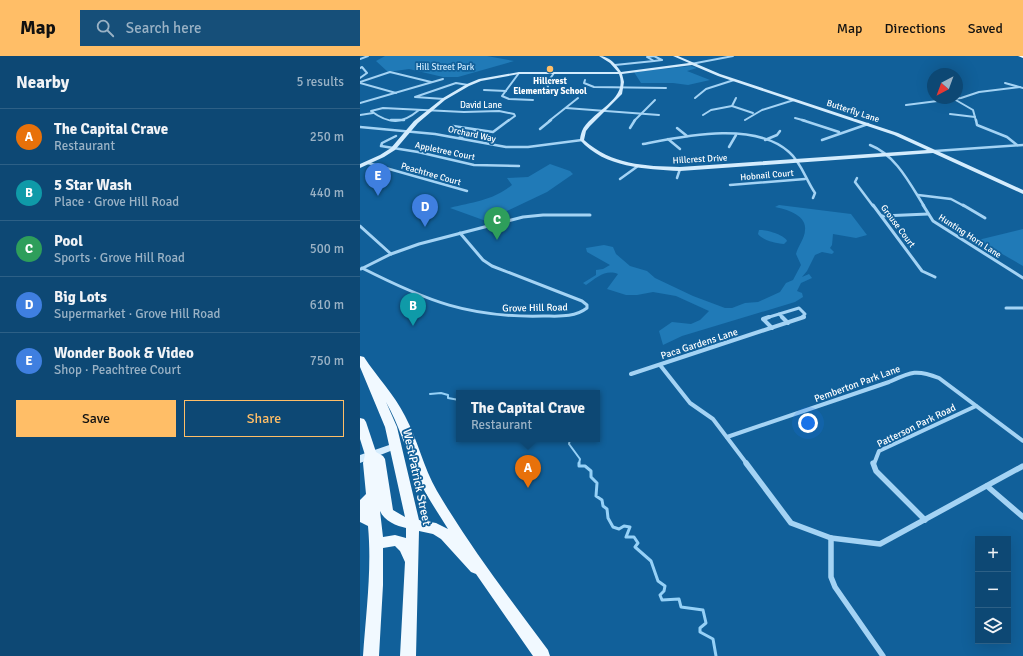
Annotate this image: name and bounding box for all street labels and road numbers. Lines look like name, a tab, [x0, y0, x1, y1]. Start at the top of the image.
street label: Butterfly Lane	[825, 98, 881, 125]
street label: David Lane	[460, 100, 502, 111]
street label: Orchard Way	[447, 124, 498, 145]
street label: Appletree Court	[414, 140, 476, 163]
street label: Hillcrest Drive	[672, 153, 728, 166]
street label: Peachtree Court	[400, 161, 462, 188]
street label: Hobnail Court	[740, 168, 794, 183]
street label: Grouse Court	[878, 203, 917, 250]
street label: Hunting Horn Lane	[936, 212, 1004, 261]
street label: Grove Hill Road	[502, 301, 568, 315]
street label: Paca Gardens Lane	[659, 326, 739, 362]
street label: Pemberton Park Lane	[813, 363, 902, 405]
street label: Patterson Park Road	[875, 402, 958, 450]
street label: West Patrick Street	[399, 428, 434, 527]

